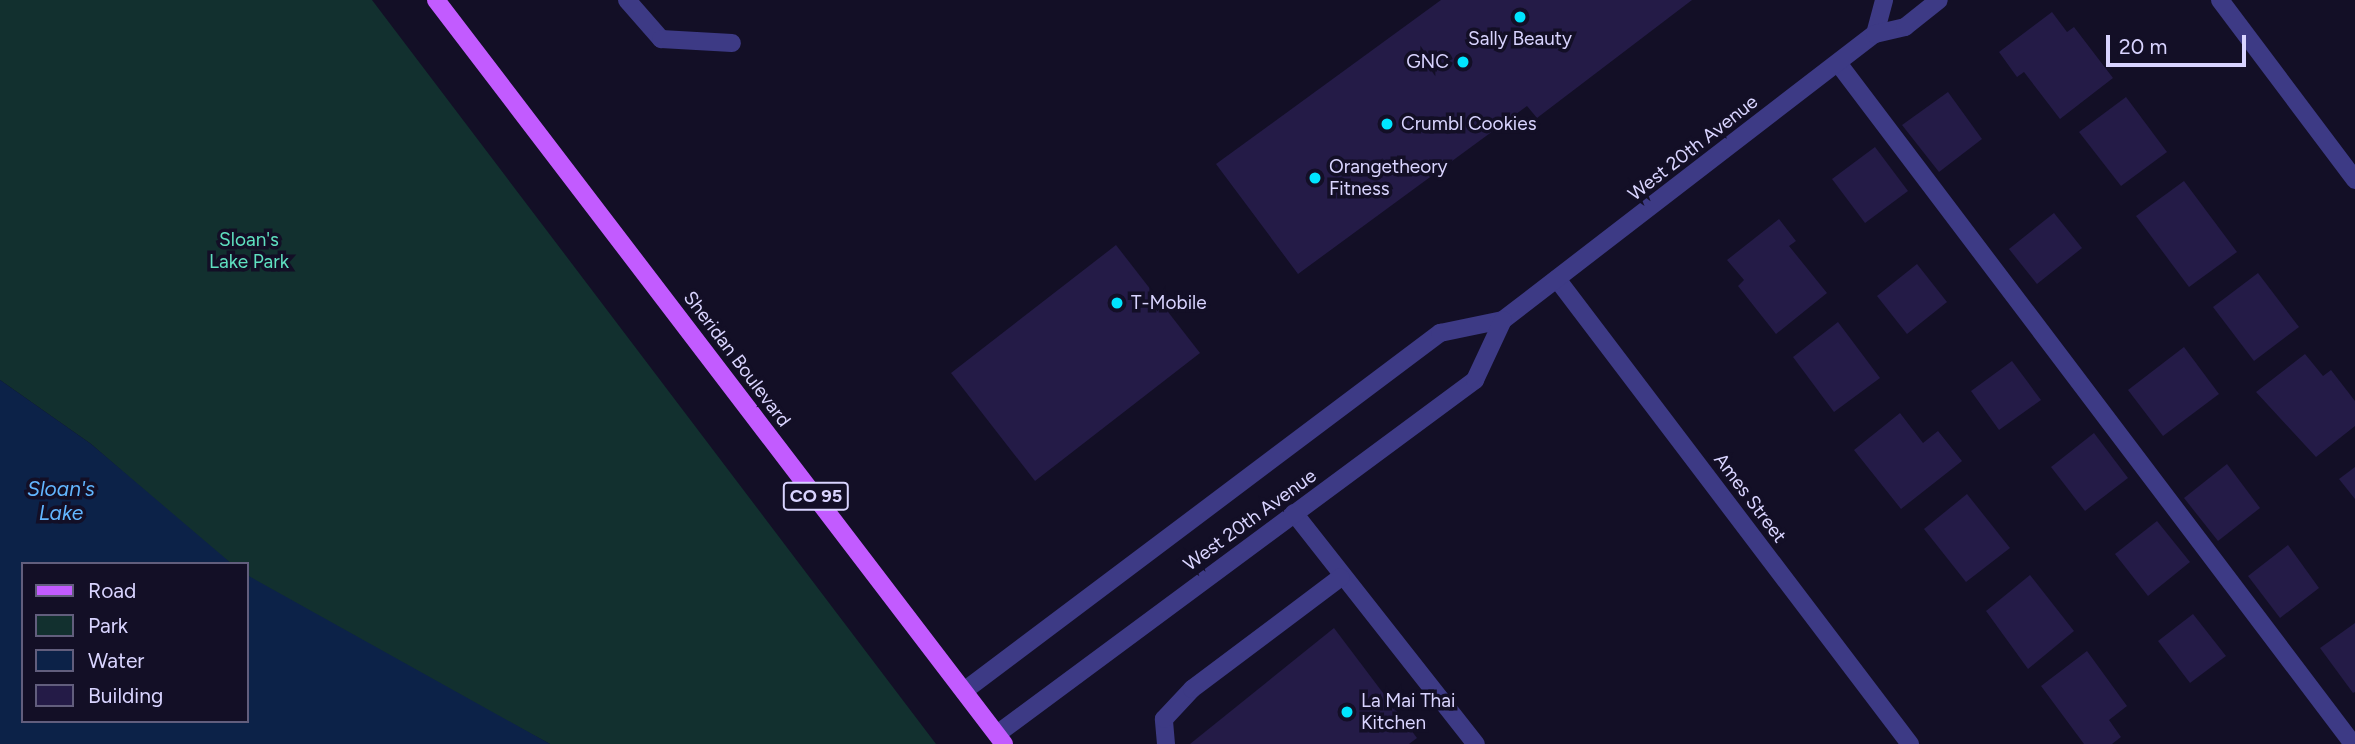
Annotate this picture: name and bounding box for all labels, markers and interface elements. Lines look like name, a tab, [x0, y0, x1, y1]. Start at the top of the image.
marker: Sally Beauty	[1512, 9, 1528, 25]
scale bar	[2110, 21, 2250, 65]
place label: Sally Beauty	[1468, 28, 1572, 50]
text: 20 m	[2119, 34, 2167, 59]
place label: GNC	[1406, 51, 1449, 73]
marker: GNC	[1455, 54, 1471, 70]
street label: West 20th Avenue	[1624, 90, 1762, 206]
place label: Crumbl Cookies	[1401, 113, 1536, 135]
marker: Crumbl Cookies	[1379, 116, 1395, 132]
place label: Orangetheory Fitness	[1329, 156, 1448, 200]
marker: Orangetheory Fitness	[1307, 170, 1323, 186]
park label: Sloan's Lake Park	[209, 229, 289, 273]
street label: Sheridan Boulevard	[679, 287, 795, 431]
place label: T-Mobile	[1131, 292, 1207, 314]
marker: T-Mobile	[1109, 295, 1125, 311]
street label: Ames Street	[1709, 449, 1791, 547]
street label: West 20th Avenue	[1179, 464, 1321, 576]
water label: Sloan's Lake	[27, 476, 95, 526]
road number: CO 95	[783, 482, 849, 510]
legend	[21, 562, 248, 723]
text: Road	[88, 578, 136, 603]
text: Park	[88, 613, 128, 638]
text: Water	[88, 648, 144, 673]
text: Building	[88, 683, 163, 708]
place label: La Mai Thai Kitchen	[1361, 690, 1455, 734]
marker: La Mai Thai Kitchen	[1339, 704, 1355, 720]

